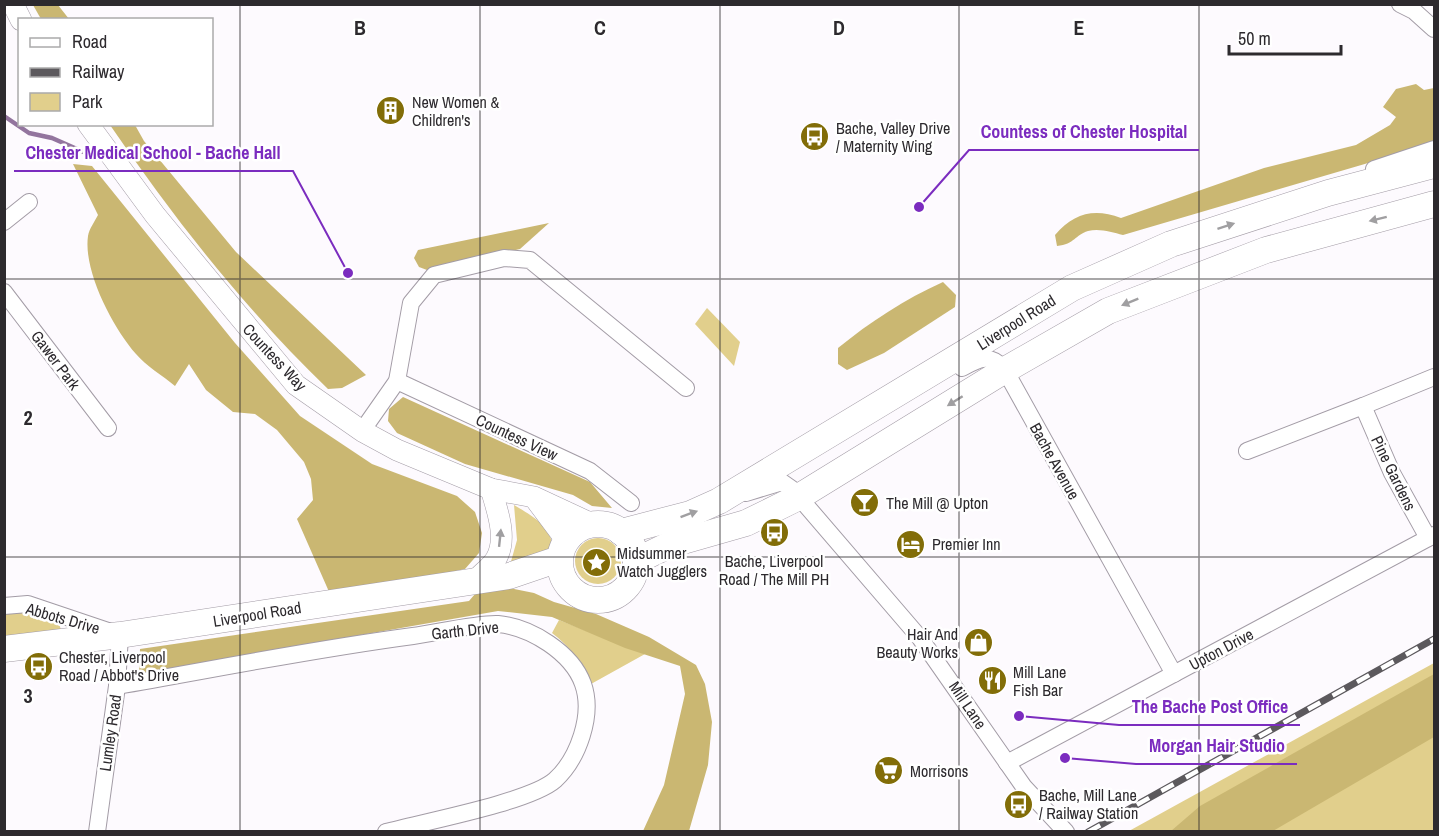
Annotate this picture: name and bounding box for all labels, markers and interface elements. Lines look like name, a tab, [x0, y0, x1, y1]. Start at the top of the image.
text: B	[354, 14, 366, 41]
text: C	[594, 14, 606, 41]
text: D	[833, 14, 845, 41]
text: E	[1074, 14, 1085, 41]
legend	[18, 18, 213, 126]
scale bar	[1229, 18, 1342, 56]
text: 50 m	[1238, 26, 1271, 51]
text: Road	[72, 29, 107, 54]
text: Railway	[72, 59, 125, 84]
text: Park	[72, 89, 103, 114]
place label: New Women & Children's	[412, 91, 500, 131]
building icon: New Women & Children's	[375, 95, 407, 127]
callout: Countess of Chester Hospital	[969, 114, 1199, 150]
place label: Bache, Valley Drive / Maternity Wing	[836, 117, 950, 157]
text: Countess of Chester Hospital	[981, 119, 1187, 144]
bus stop icon: Bache, Valley Drive / Maternity Wing	[799, 121, 831, 153]
callout: Chester Medical School - Bache Hall	[14, 135, 293, 171]
text: Chester Medical School - Bache Hall	[25, 140, 281, 165]
one-way arrow	[1369, 214, 1387, 224]
one-way arrow	[1217, 221, 1235, 230]
street label: Liverpool Road	[972, 289, 1060, 355]
one-way arrow	[1121, 298, 1139, 307]
street label: Countess Way	[238, 318, 312, 396]
street label: Gawer Park	[26, 326, 86, 395]
one-way arrow	[947, 396, 963, 407]
text: 2	[23, 404, 33, 431]
street label: Countess View	[472, 408, 562, 466]
street label: Bache Avenue	[1025, 419, 1085, 503]
street label: Pine Gardens	[1366, 432, 1422, 514]
bar icon: The Mill @ Upton	[849, 487, 881, 519]
place label: The Mill @ Upton	[886, 492, 988, 514]
one-way arrow	[680, 508, 698, 518]
bus stop icon: Bache, Liverpool Road / The Mill PH	[758, 517, 790, 549]
one-way arrow	[495, 528, 505, 547]
hotel icon: Premier Inn	[895, 528, 927, 560]
place label: Premier Inn	[932, 533, 1001, 555]
place label: Midsummer Watch Jugglers	[617, 542, 707, 582]
place icon: Midsummer Watch Jugglers	[580, 546, 612, 578]
place label: Bache, Liverpool Road / The Mill PH	[719, 550, 829, 590]
street label: Liverpool Road	[211, 596, 303, 632]
street label: Abbots Drive	[23, 597, 102, 639]
street label: Garth Drive	[430, 616, 500, 644]
place label: Hair And Beauty Works	[877, 623, 958, 663]
street label: Upton Drive	[1185, 623, 1257, 675]
shop icon: Hair And Beauty Works	[963, 627, 995, 659]
place label: Chester, Liverpool Road / Abbot's Drive	[59, 646, 179, 686]
bus stop icon: Chester, Liverpool Road / Abbot's Drive	[22, 650, 54, 682]
place label: Mill Lane Fish Bar	[1013, 661, 1066, 701]
restaurant icon: Mill Lane Fish Bar	[976, 665, 1008, 697]
street label: Mill Lane	[944, 677, 992, 733]
text: 3	[23, 682, 33, 709]
callout: The Bache Post Office	[1119, 689, 1300, 725]
street label: Lumley Road	[94, 693, 126, 773]
text: The Bache Post Office	[1132, 694, 1288, 719]
callout: Morgan Hair Studio	[1136, 728, 1297, 764]
text: Morgan Hair Studio	[1149, 733, 1285, 758]
supermarket icon: Morrisons	[873, 755, 905, 787]
place label: Morrisons	[910, 760, 968, 782]
place label: Bache, Mill Lane / Railway Station	[1039, 784, 1138, 824]
bus stop icon: Bache, Mill Lane / Railway Station	[1002, 788, 1034, 820]

